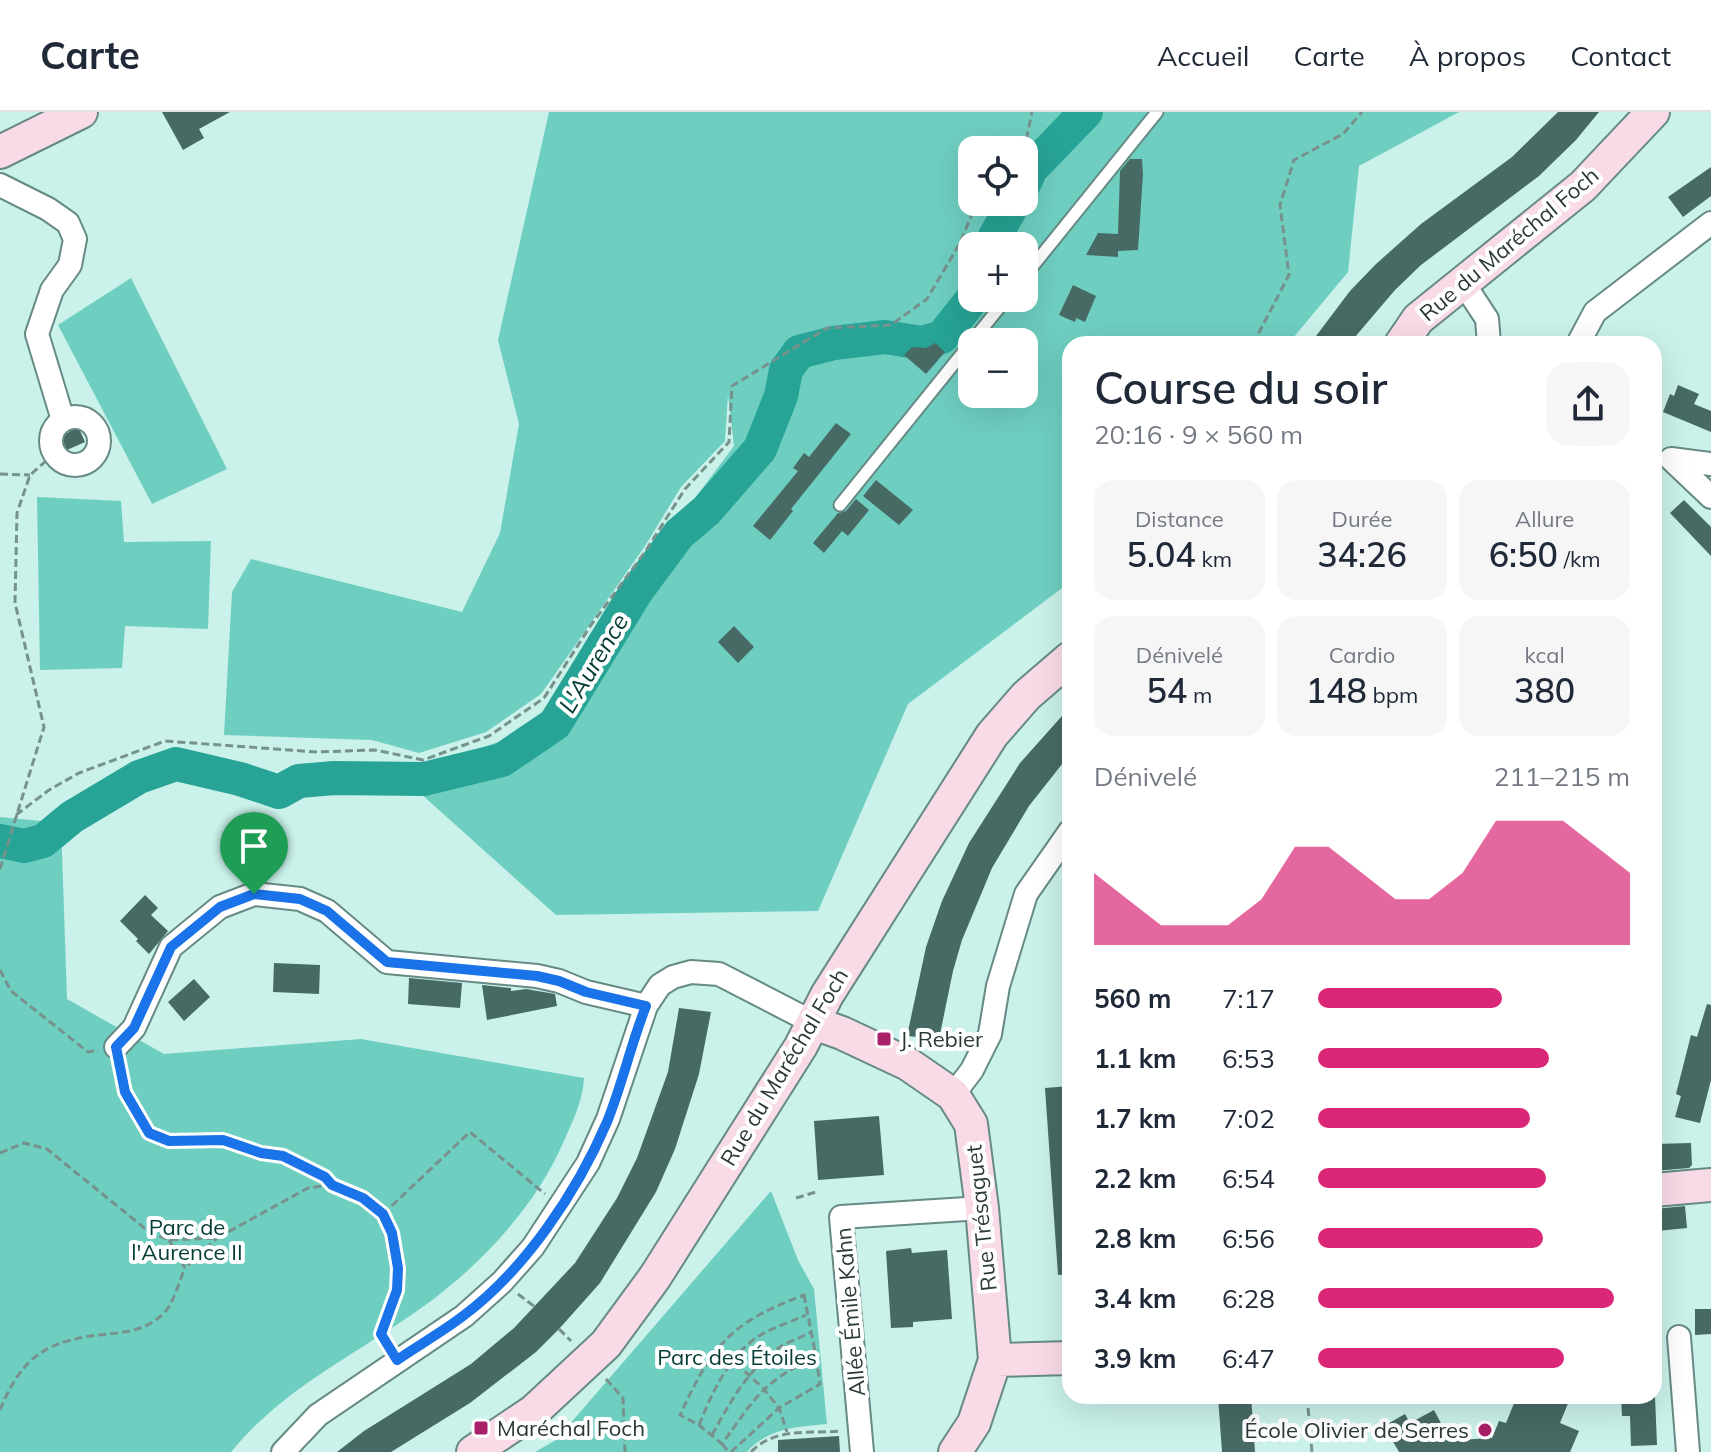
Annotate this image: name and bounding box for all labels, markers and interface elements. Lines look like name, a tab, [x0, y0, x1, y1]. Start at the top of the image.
text: Carte	[40, 31, 140, 79]
text: Accueil	[1157, 38, 1250, 73]
text: Carte	[1294, 38, 1365, 73]
text: À propos	[1409, 38, 1526, 73]
text: Contact	[1570, 38, 1671, 73]
map controls	[958, 136, 1038, 408]
button: locate	[958, 136, 1038, 216]
street label: Rue du Maréchal Foch	[1414, 161, 1604, 327]
button: +	[958, 232, 1038, 312]
button: −	[958, 328, 1038, 408]
text: Course du soir	[1094, 360, 1387, 415]
button: share	[1546, 362, 1630, 446]
text: 20:16 · 9 × 560 m	[1094, 418, 1303, 451]
text: Distance	[1135, 505, 1224, 533]
text: Durée	[1332, 505, 1392, 533]
text: Allure	[1515, 505, 1574, 533]
text: 5.04	[1127, 533, 1196, 576]
text: 34:26	[1317, 533, 1407, 576]
text: 6:50	[1489, 533, 1558, 576]
text: km	[1196, 545, 1232, 573]
text: /km	[1558, 545, 1601, 573]
water label: L'Aurence	[552, 608, 634, 718]
text: Dénivelé	[1136, 641, 1223, 669]
text: Cardio	[1329, 641, 1395, 669]
text: kcal	[1525, 641, 1565, 669]
text: 54	[1146, 669, 1187, 712]
text: 148	[1306, 669, 1367, 712]
text: 380	[1514, 669, 1575, 712]
text: m	[1187, 681, 1212, 709]
text: bpm	[1367, 681, 1418, 709]
text: Dénivelé	[1094, 760, 1197, 793]
text: 211–215 m	[1494, 760, 1630, 793]
pin	[220, 812, 288, 894]
icon: arrive	[232, 824, 276, 868]
street label: Rue du Maréchal Foch	[714, 963, 854, 1171]
text: 560 m	[1094, 982, 1171, 1015]
text: 7:17	[1222, 982, 1275, 1015]
place label: J. Rebier	[900, 1025, 983, 1053]
marker: J. Rebier	[875, 1030, 893, 1048]
text: 1.1 km	[1094, 1042, 1177, 1075]
text: 6:53	[1222, 1042, 1275, 1075]
text: 1.7 km	[1094, 1102, 1177, 1135]
text: 7:02	[1222, 1102, 1275, 1135]
street label: Rue Trésaguet	[959, 1143, 1003, 1292]
text: 2.2 km	[1094, 1162, 1177, 1195]
text: 6:54	[1222, 1162, 1275, 1195]
park label: Parc de l'Aurence II	[131, 1213, 243, 1266]
text: 2.8 km	[1094, 1222, 1177, 1255]
text: 6:56	[1222, 1222, 1275, 1255]
street label: Allée Émile Kahn	[829, 1226, 871, 1398]
text: 3.4 km	[1094, 1282, 1177, 1315]
text: 6:28	[1222, 1282, 1275, 1315]
text: 3.9 km	[1094, 1342, 1177, 1375]
text: 6:47	[1222, 1342, 1275, 1375]
park label: Parc des Étoiles	[657, 1343, 817, 1371]
place label: Maréchal Foch	[497, 1414, 645, 1442]
place label: École Olivier de Serres	[1245, 1416, 1469, 1444]
marker: Maréchal Foch	[472, 1419, 490, 1437]
marker: École Olivier de Serres	[1476, 1421, 1494, 1439]

